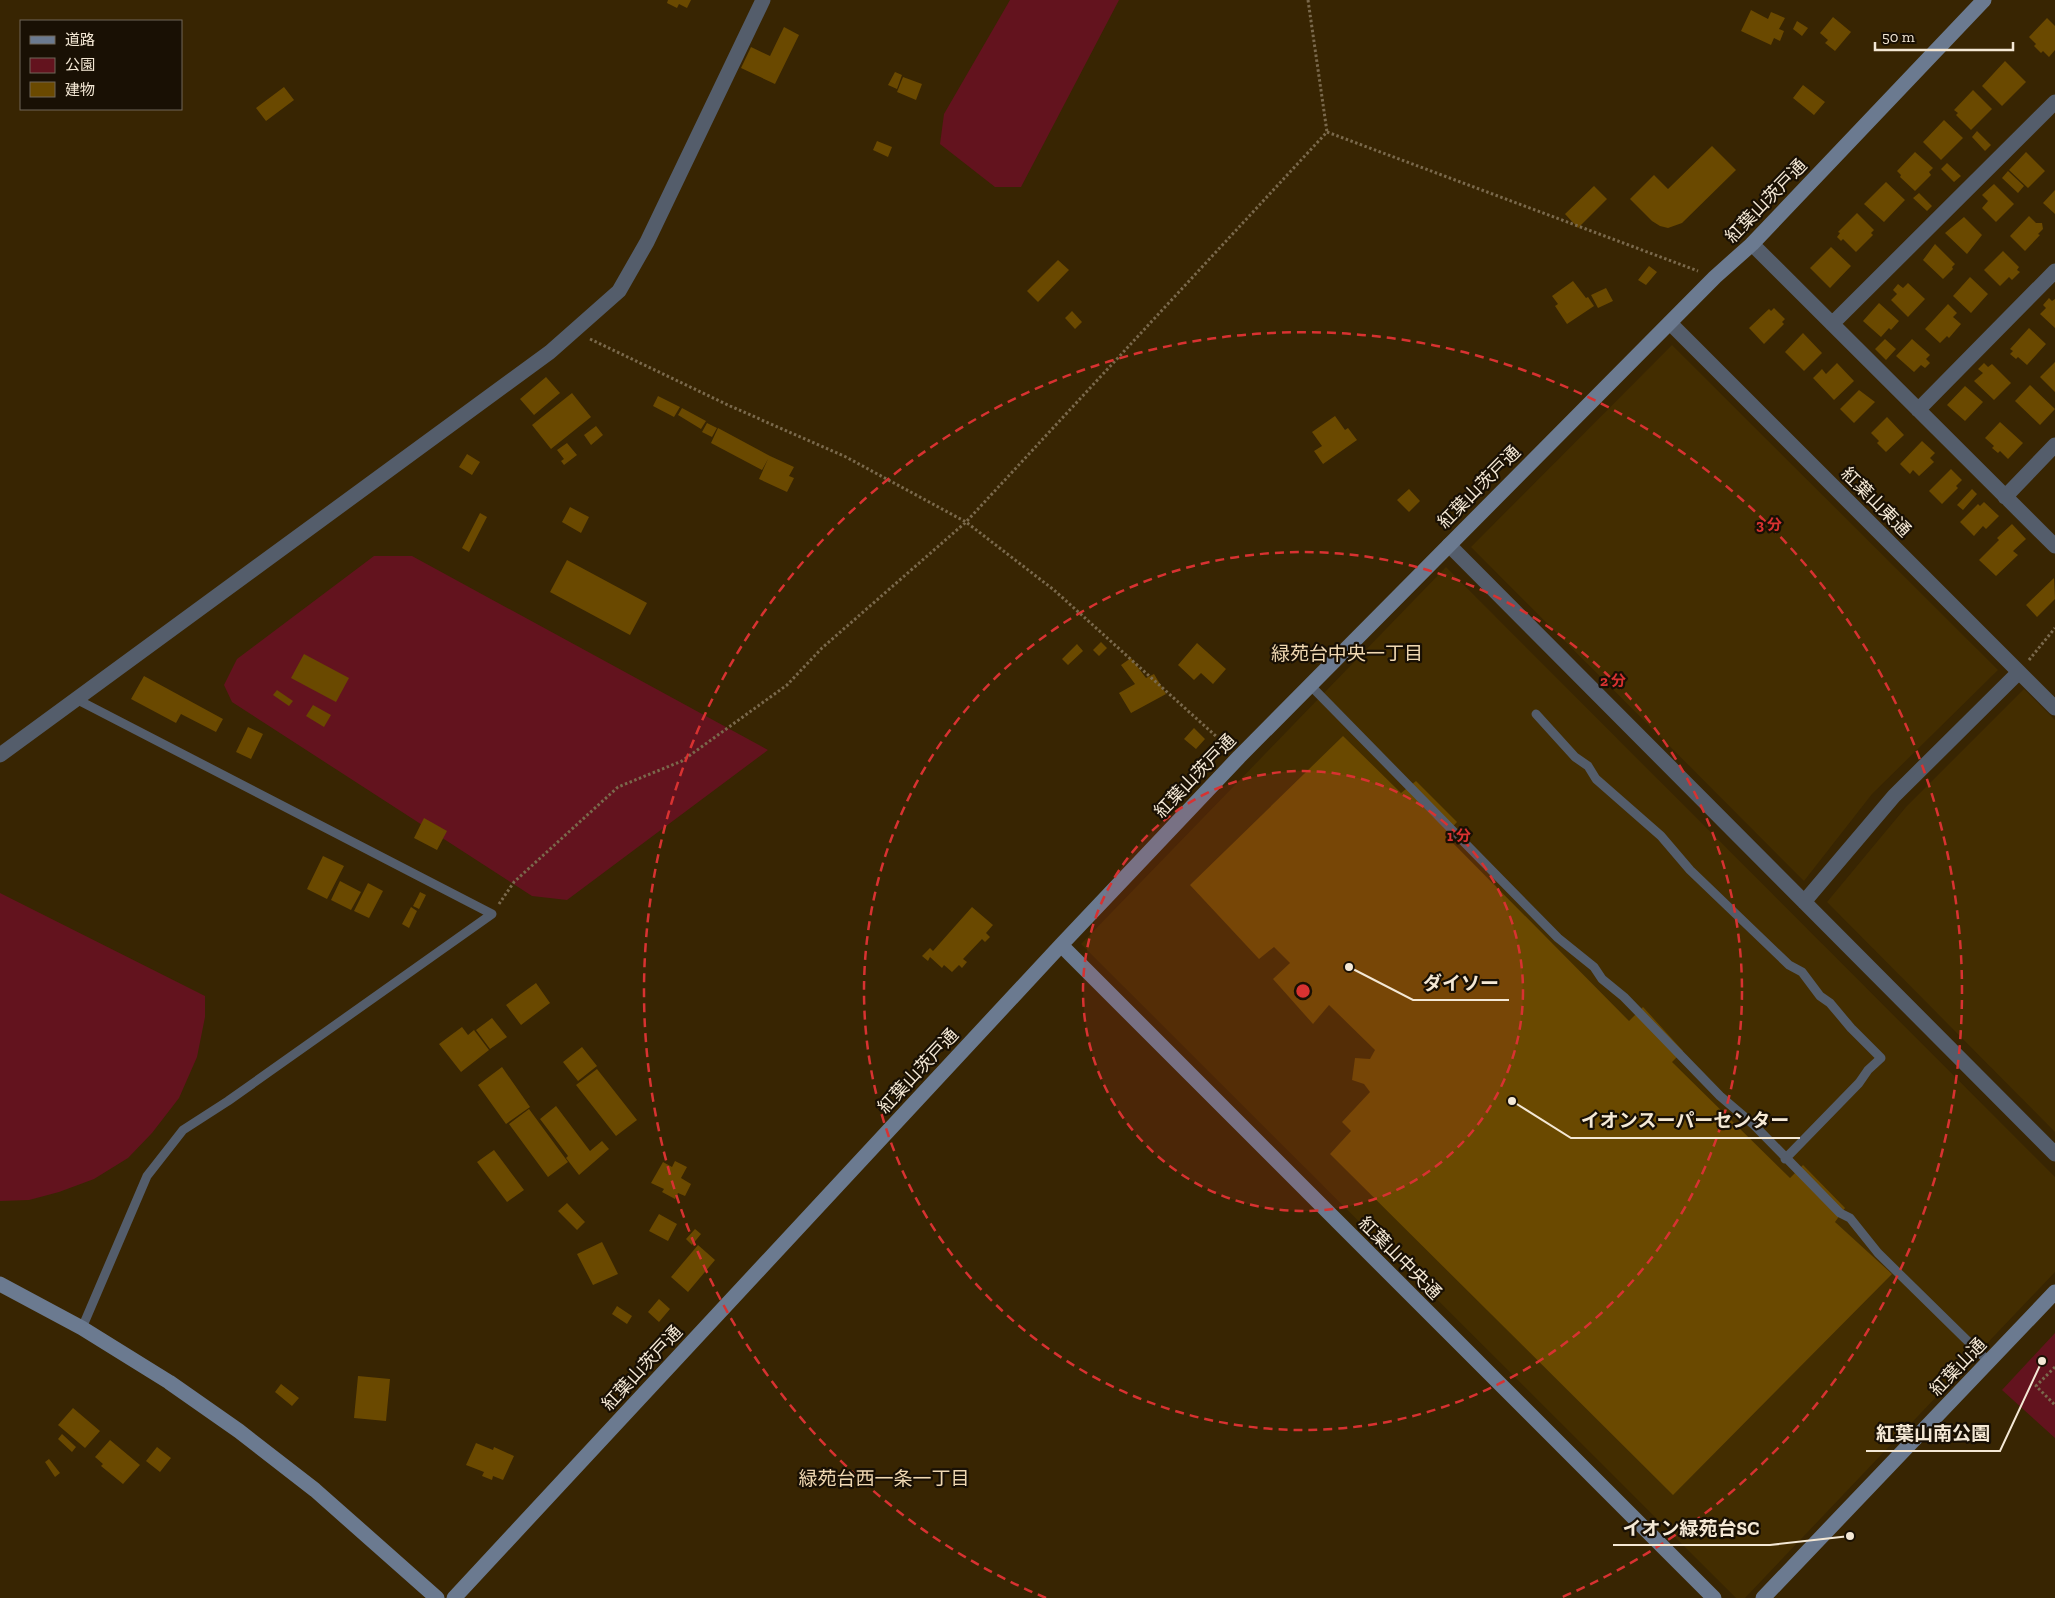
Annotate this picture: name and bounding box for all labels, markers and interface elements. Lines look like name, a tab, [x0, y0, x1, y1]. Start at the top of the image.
legend	[20, 20, 182, 110]
scale bar	[1875, 20, 2012, 52]
text: 50 m	[1882, 28, 1915, 46]
text: 道路	[65, 31, 95, 49]
text: 公園	[65, 56, 95, 74]
text: 建物	[65, 81, 95, 99]
street label: 紅葉山茨戸通	[1721, 155, 1811, 247]
street label: 紅葉山茨戸通	[1433, 441, 1525, 533]
street label: 紅葉山東通	[1836, 462, 1916, 542]
text: 3 分	[1756, 516, 1782, 534]
district label: 緑苑台中央一丁目	[1271, 642, 1423, 665]
text: 2 分	[1600, 672, 1626, 690]
street label: 紅葉山茨戸通	[1150, 730, 1240, 822]
text: 1 分	[1447, 827, 1471, 845]
callout: ダイソー	[1413, 966, 1509, 1000]
text: ダイソー	[1423, 972, 1499, 995]
centre of rings	[1294, 982, 1312, 1000]
street label: 紅葉山茨戸通	[873, 1024, 963, 1118]
callout: イオンスーパーセンター	[1571, 1104, 1800, 1138]
text: イオンスーパーセンター	[1581, 1109, 1789, 1132]
street label: 紅葉山中央通	[1354, 1212, 1446, 1304]
street label: 紅葉山茨戸通	[597, 1321, 687, 1415]
street label: 紅葉山通	[1925, 1333, 1991, 1401]
callout: 紅葉山南公園	[1866, 1417, 2000, 1451]
text: 紅葉山南公園	[1876, 1422, 1990, 1445]
district label: 緑苑台西一条一丁目	[798, 1467, 970, 1490]
callout: イオン緑苑台SC	[1613, 1511, 1770, 1545]
text: イオン緑苑台SC	[1623, 1517, 1759, 1540]

